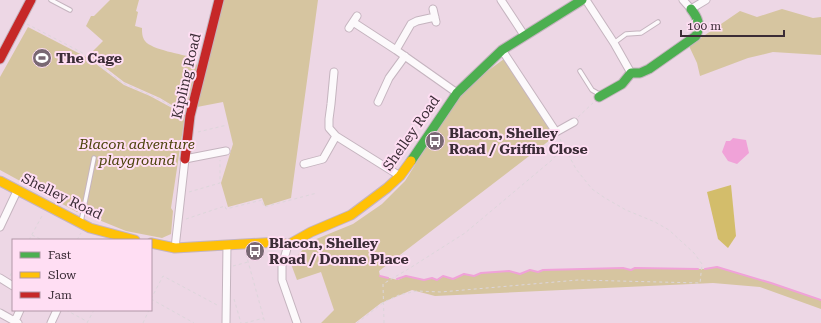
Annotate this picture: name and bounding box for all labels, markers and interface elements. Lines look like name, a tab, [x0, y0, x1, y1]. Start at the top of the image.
scale bar	[681, 12, 784, 38]
text: 100 m	[687, 19, 721, 33]
street label: Kipling Road	[168, 32, 204, 120]
sports icon: The Cage	[31, 47, 53, 69]
place label: The Cage	[56, 50, 122, 66]
street label: Shelley Road	[379, 92, 443, 174]
place label: Blacon, Shelley Road / Griffin Close	[449, 125, 588, 157]
bus stop icon: Blacon, Shelley Road / Griffin Close	[424, 130, 446, 152]
park label: Blacon adventure playground	[78, 136, 195, 168]
street label: Shelley Road	[19, 170, 105, 222]
place label: Blacon, Shelley Road / Donne Place	[269, 235, 409, 267]
legend	[12, 239, 152, 311]
bus stop icon: Blacon, Shelley Road / Donne Place	[244, 240, 266, 262]
text: Fast	[48, 248, 72, 262]
text: Slow	[48, 268, 76, 282]
text: Jam	[48, 288, 72, 302]

